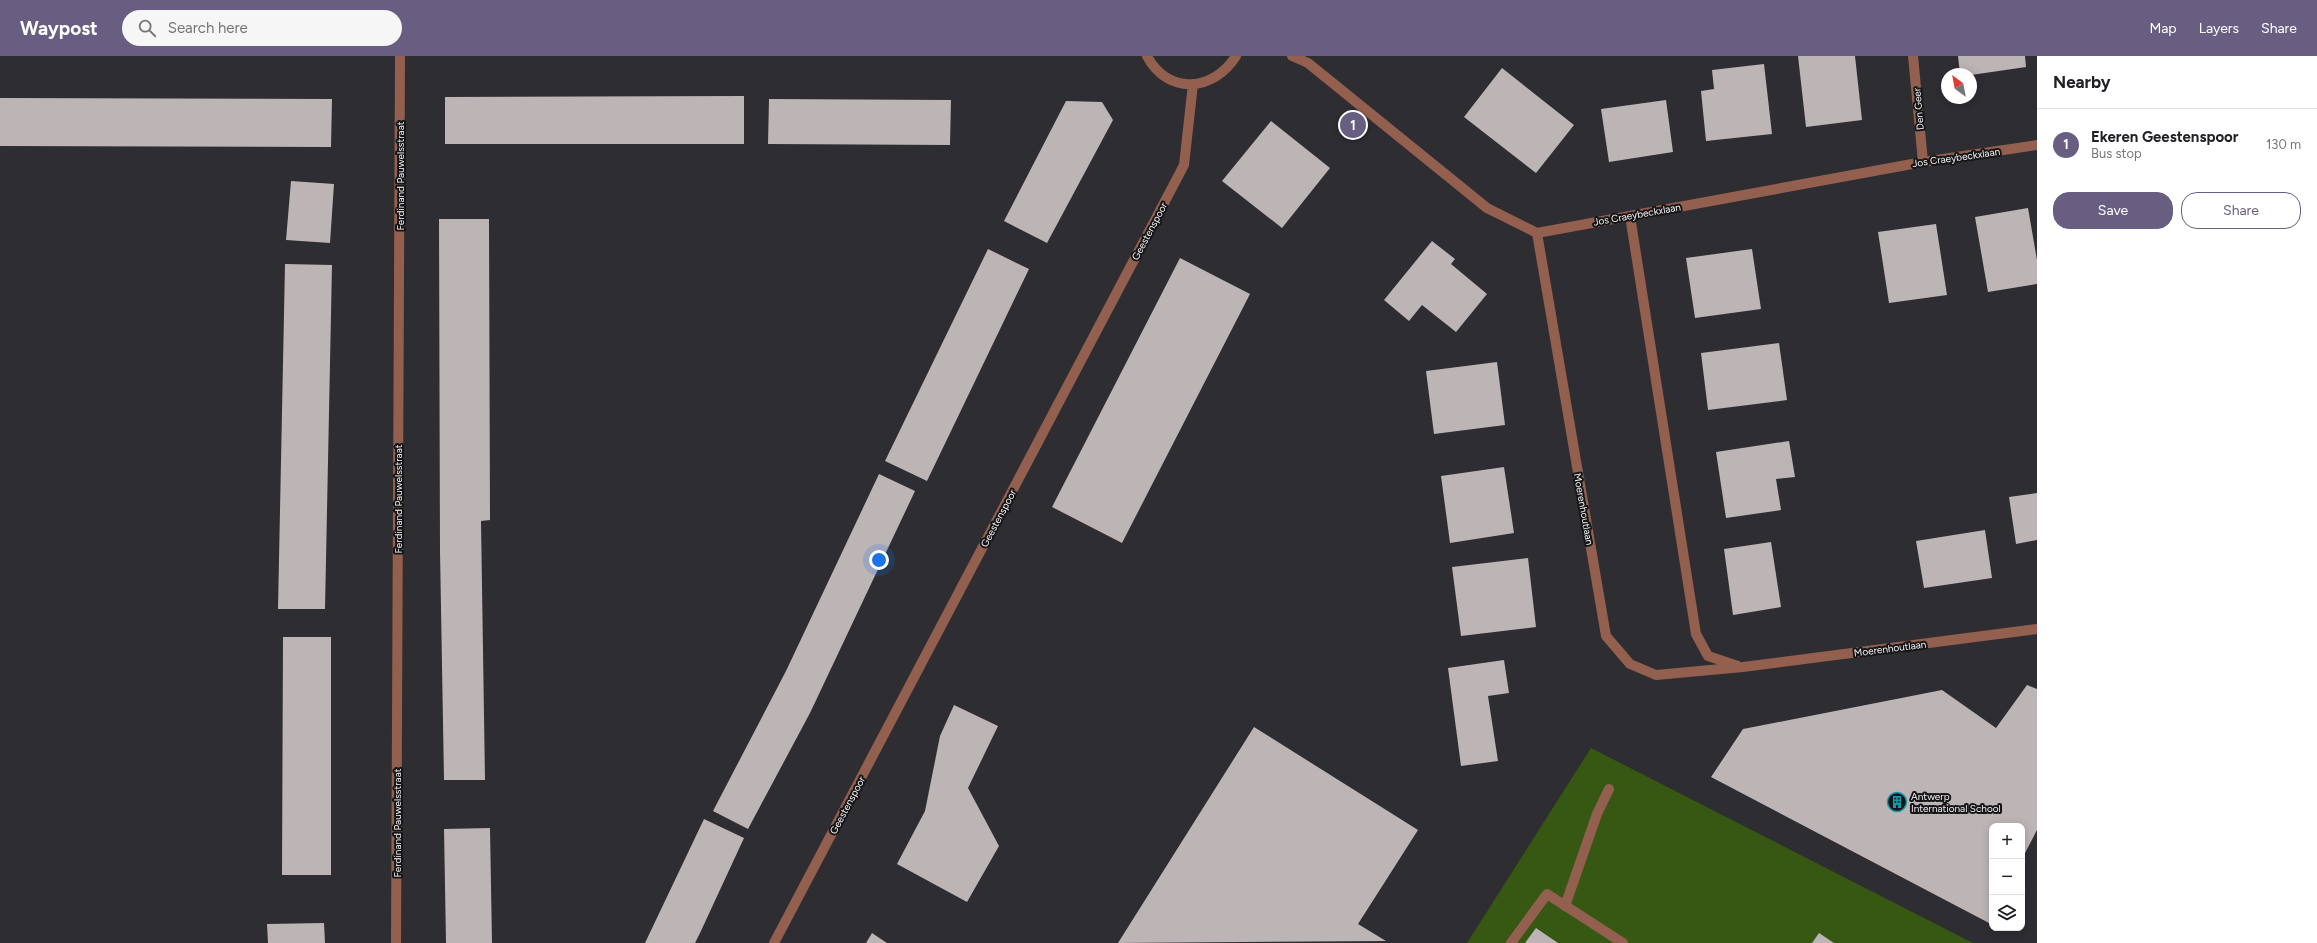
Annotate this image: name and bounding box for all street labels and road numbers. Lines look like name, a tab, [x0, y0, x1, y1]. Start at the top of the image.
street label: Den Geer	[1910, 87, 1927, 131]
street label: Ferdinand Pauwelsstraat	[394, 121, 407, 231]
street label: Jos Craeybeckxlaan	[1911, 145, 2001, 170]
street label: Geestenspoor	[1129, 200, 1170, 262]
street label: Jos Craeybeckxlaan	[1592, 200, 1682, 229]
street label: Ferdinand Pauwelsstraat	[392, 444, 405, 554]
street label: Moerenhoutlaan	[1571, 472, 1596, 546]
street label: Geestenspoor	[978, 487, 1019, 549]
street label: Moerenhoutlaan	[1853, 638, 1927, 659]
street label: Ferdinand Pauwelsstraat	[391, 768, 404, 878]
street label: Geestenspoor	[827, 774, 868, 836]

